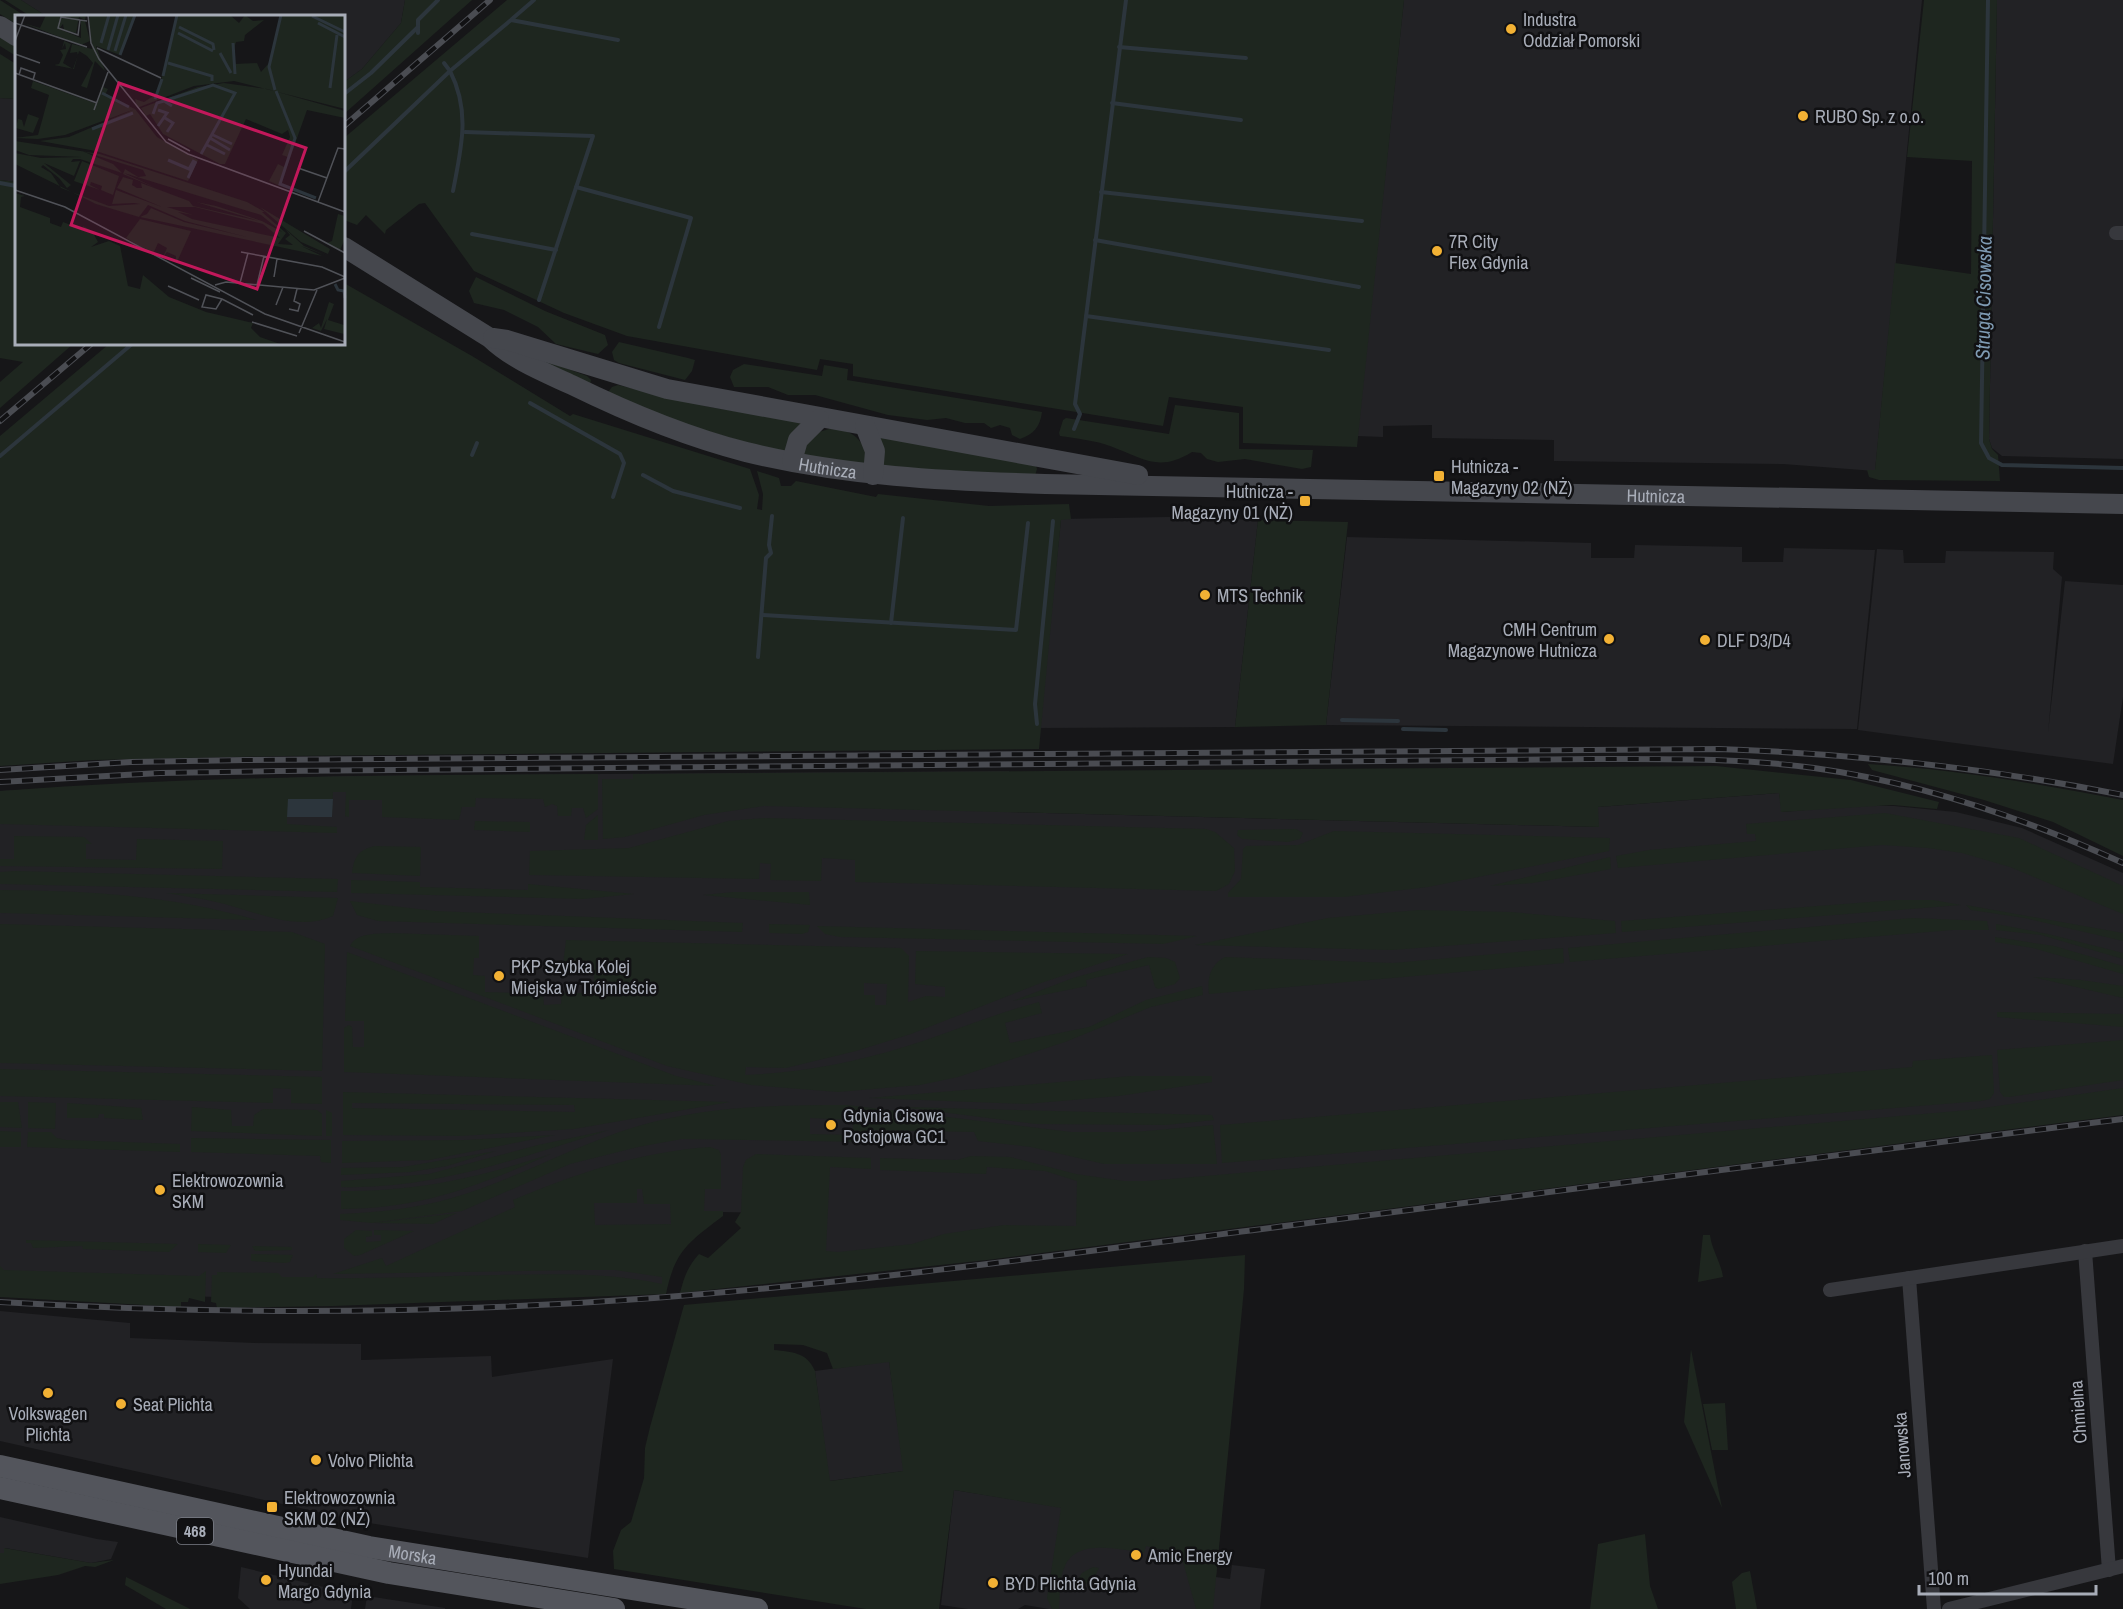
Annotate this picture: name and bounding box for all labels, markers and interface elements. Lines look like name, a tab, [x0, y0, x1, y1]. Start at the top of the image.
place label: Industra Oddział Pomorski	[1523, 7, 1640, 53]
inset map	[15, 15, 345, 345]
marker: Industra Oddział Pomorski	[1504, 22, 1518, 36]
place label: RUBO Sp. z o.o.	[1815, 104, 1924, 129]
marker: RUBO Sp. z o.o.	[1796, 109, 1810, 123]
place label: 7R City Flex Gdynia	[1449, 229, 1529, 275]
water label: Struga Cisowska	[1968, 236, 1998, 360]
marker: 7R City Flex Gdynia	[1430, 244, 1444, 258]
street label: Hutnicza	[797, 451, 858, 484]
place label: Hutnicza - Magazyny 02 (NŻ)	[1451, 454, 1572, 500]
marker: Hutnicza - Magazyny 02 (NŻ)	[1432, 469, 1446, 483]
place label: Hutnicza - Magazyny 01 (NŻ)	[1172, 479, 1293, 525]
street label: Hutnicza	[1626, 482, 1685, 508]
marker: Hutnicza - Magazyny 01 (NŻ)	[1298, 494, 1312, 508]
place label: MTS Technik	[1217, 583, 1303, 608]
marker: MTS Technik	[1198, 588, 1212, 602]
place label: CMH Centrum Magazynowe Hutnicza	[1448, 617, 1597, 663]
place label: DLF D3/D4	[1717, 628, 1791, 653]
marker: CMH Centrum Magazynowe Hutnicza	[1602, 632, 1616, 646]
marker: DLF D3/D4	[1698, 633, 1712, 647]
place label: PKP Szybka Kolej Miejska w Trójmieście	[511, 954, 657, 1000]
marker: PKP Szybka Kolej Miejska w Trójmieście	[492, 969, 506, 983]
place label: Gdynia Cisowa Postojowa GC1	[843, 1103, 946, 1149]
marker: Gdynia Cisowa Postojowa GC1	[824, 1118, 838, 1132]
place label: Elektrowozownia SKM	[172, 1168, 284, 1214]
marker: Elektrowozownia SKM	[153, 1183, 167, 1197]
street label: Chmielna	[2063, 1380, 2093, 1444]
marker: Volkswagen Plichta	[41, 1386, 55, 1400]
place label: Seat Plichta	[133, 1392, 213, 1417]
marker: Seat Plichta	[114, 1397, 128, 1411]
place label: Volkswagen Plichta	[9, 1401, 87, 1447]
street label: Janowska	[1887, 1411, 1917, 1479]
place label: Volvo Plichta	[328, 1448, 413, 1473]
marker: Volvo Plichta	[309, 1453, 323, 1467]
place label: Elektrowozownia SKM 02 (NŻ)	[284, 1485, 396, 1531]
marker: Elektrowozownia SKM 02 (NŻ)	[265, 1500, 279, 1514]
road number: 468	[177, 1518, 213, 1544]
street label: Morska	[387, 1538, 439, 1570]
place label: Amic Energy	[1147, 1543, 1233, 1568]
marker: Amic Energy	[1129, 1548, 1143, 1562]
place label: Hyundai Margo Gdynia	[278, 1558, 372, 1604]
scale bar	[1919, 1558, 2096, 1596]
text: 100 m	[1928, 1566, 1969, 1591]
place label: BYD Plichta Gdynia	[1005, 1571, 1136, 1596]
marker: Hyundai Margo Gdynia	[259, 1573, 273, 1587]
marker: BYD Plichta Gdynia	[986, 1576, 1000, 1590]

